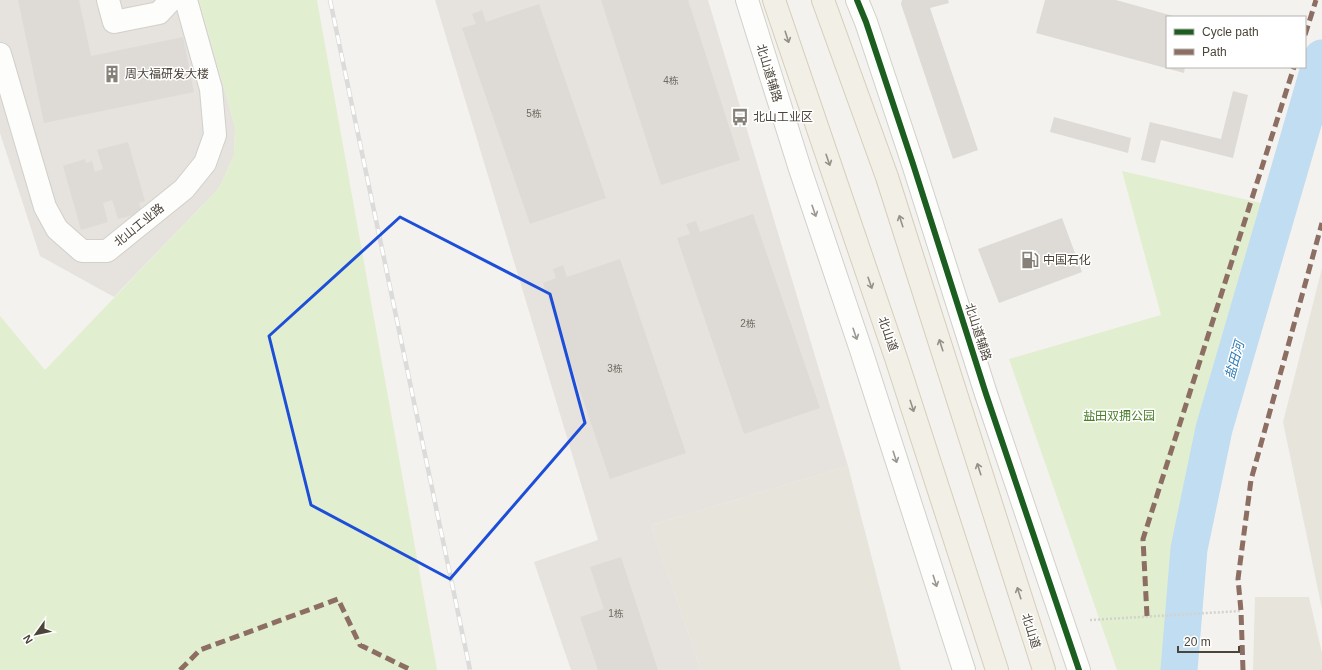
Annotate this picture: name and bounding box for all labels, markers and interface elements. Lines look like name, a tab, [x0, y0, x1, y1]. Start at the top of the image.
legend	[1166, 16, 1306, 68]
text: Cycle path	[1202, 25, 1259, 39]
one-way arrow	[784, 30, 791, 43]
street label: 北山道辅路	[754, 42, 784, 104]
text: Path	[1202, 45, 1227, 59]
building icon: 周大福研发大楼	[102, 64, 122, 84]
place label: 周大福研发大楼	[125, 67, 209, 81]
house number: 4栋	[663, 75, 679, 86]
bus stop icon: 北山工业区	[730, 107, 750, 127]
house number: 5栋	[526, 108, 542, 119]
place label: 北山工业区	[753, 110, 813, 124]
one-way arrow	[825, 154, 832, 167]
street label: 北山工业路	[111, 201, 167, 249]
one-way arrow	[810, 204, 818, 216]
one-way arrow	[897, 215, 904, 228]
fuel station icon: 中国石化	[1020, 250, 1040, 270]
place label: 中国石化	[1043, 253, 1091, 267]
one-way arrow	[867, 277, 874, 290]
street label: 北山道辅路	[962, 301, 994, 363]
street label: 北山道	[876, 315, 900, 353]
house number: 2栋	[740, 318, 756, 329]
one-way arrow	[852, 327, 860, 339]
water label: 盐田河	[1222, 336, 1248, 381]
one-way arrow	[936, 339, 944, 351]
house number: 3栋	[607, 363, 623, 374]
one-way arrow	[908, 400, 916, 412]
park label: 盐田双拥公园	[1083, 409, 1155, 423]
one-way arrow	[892, 451, 900, 463]
one-way arrow	[975, 463, 982, 476]
one-way arrow	[932, 575, 939, 588]
one-way arrow	[1015, 587, 1022, 600]
house number: 1栋	[608, 608, 624, 619]
street label: 北山道	[1019, 612, 1043, 650]
north arrow	[16, 614, 56, 654]
scale bar	[1178, 628, 1239, 654]
text: N	[20, 633, 35, 646]
text: 20 m	[1184, 635, 1211, 649]

